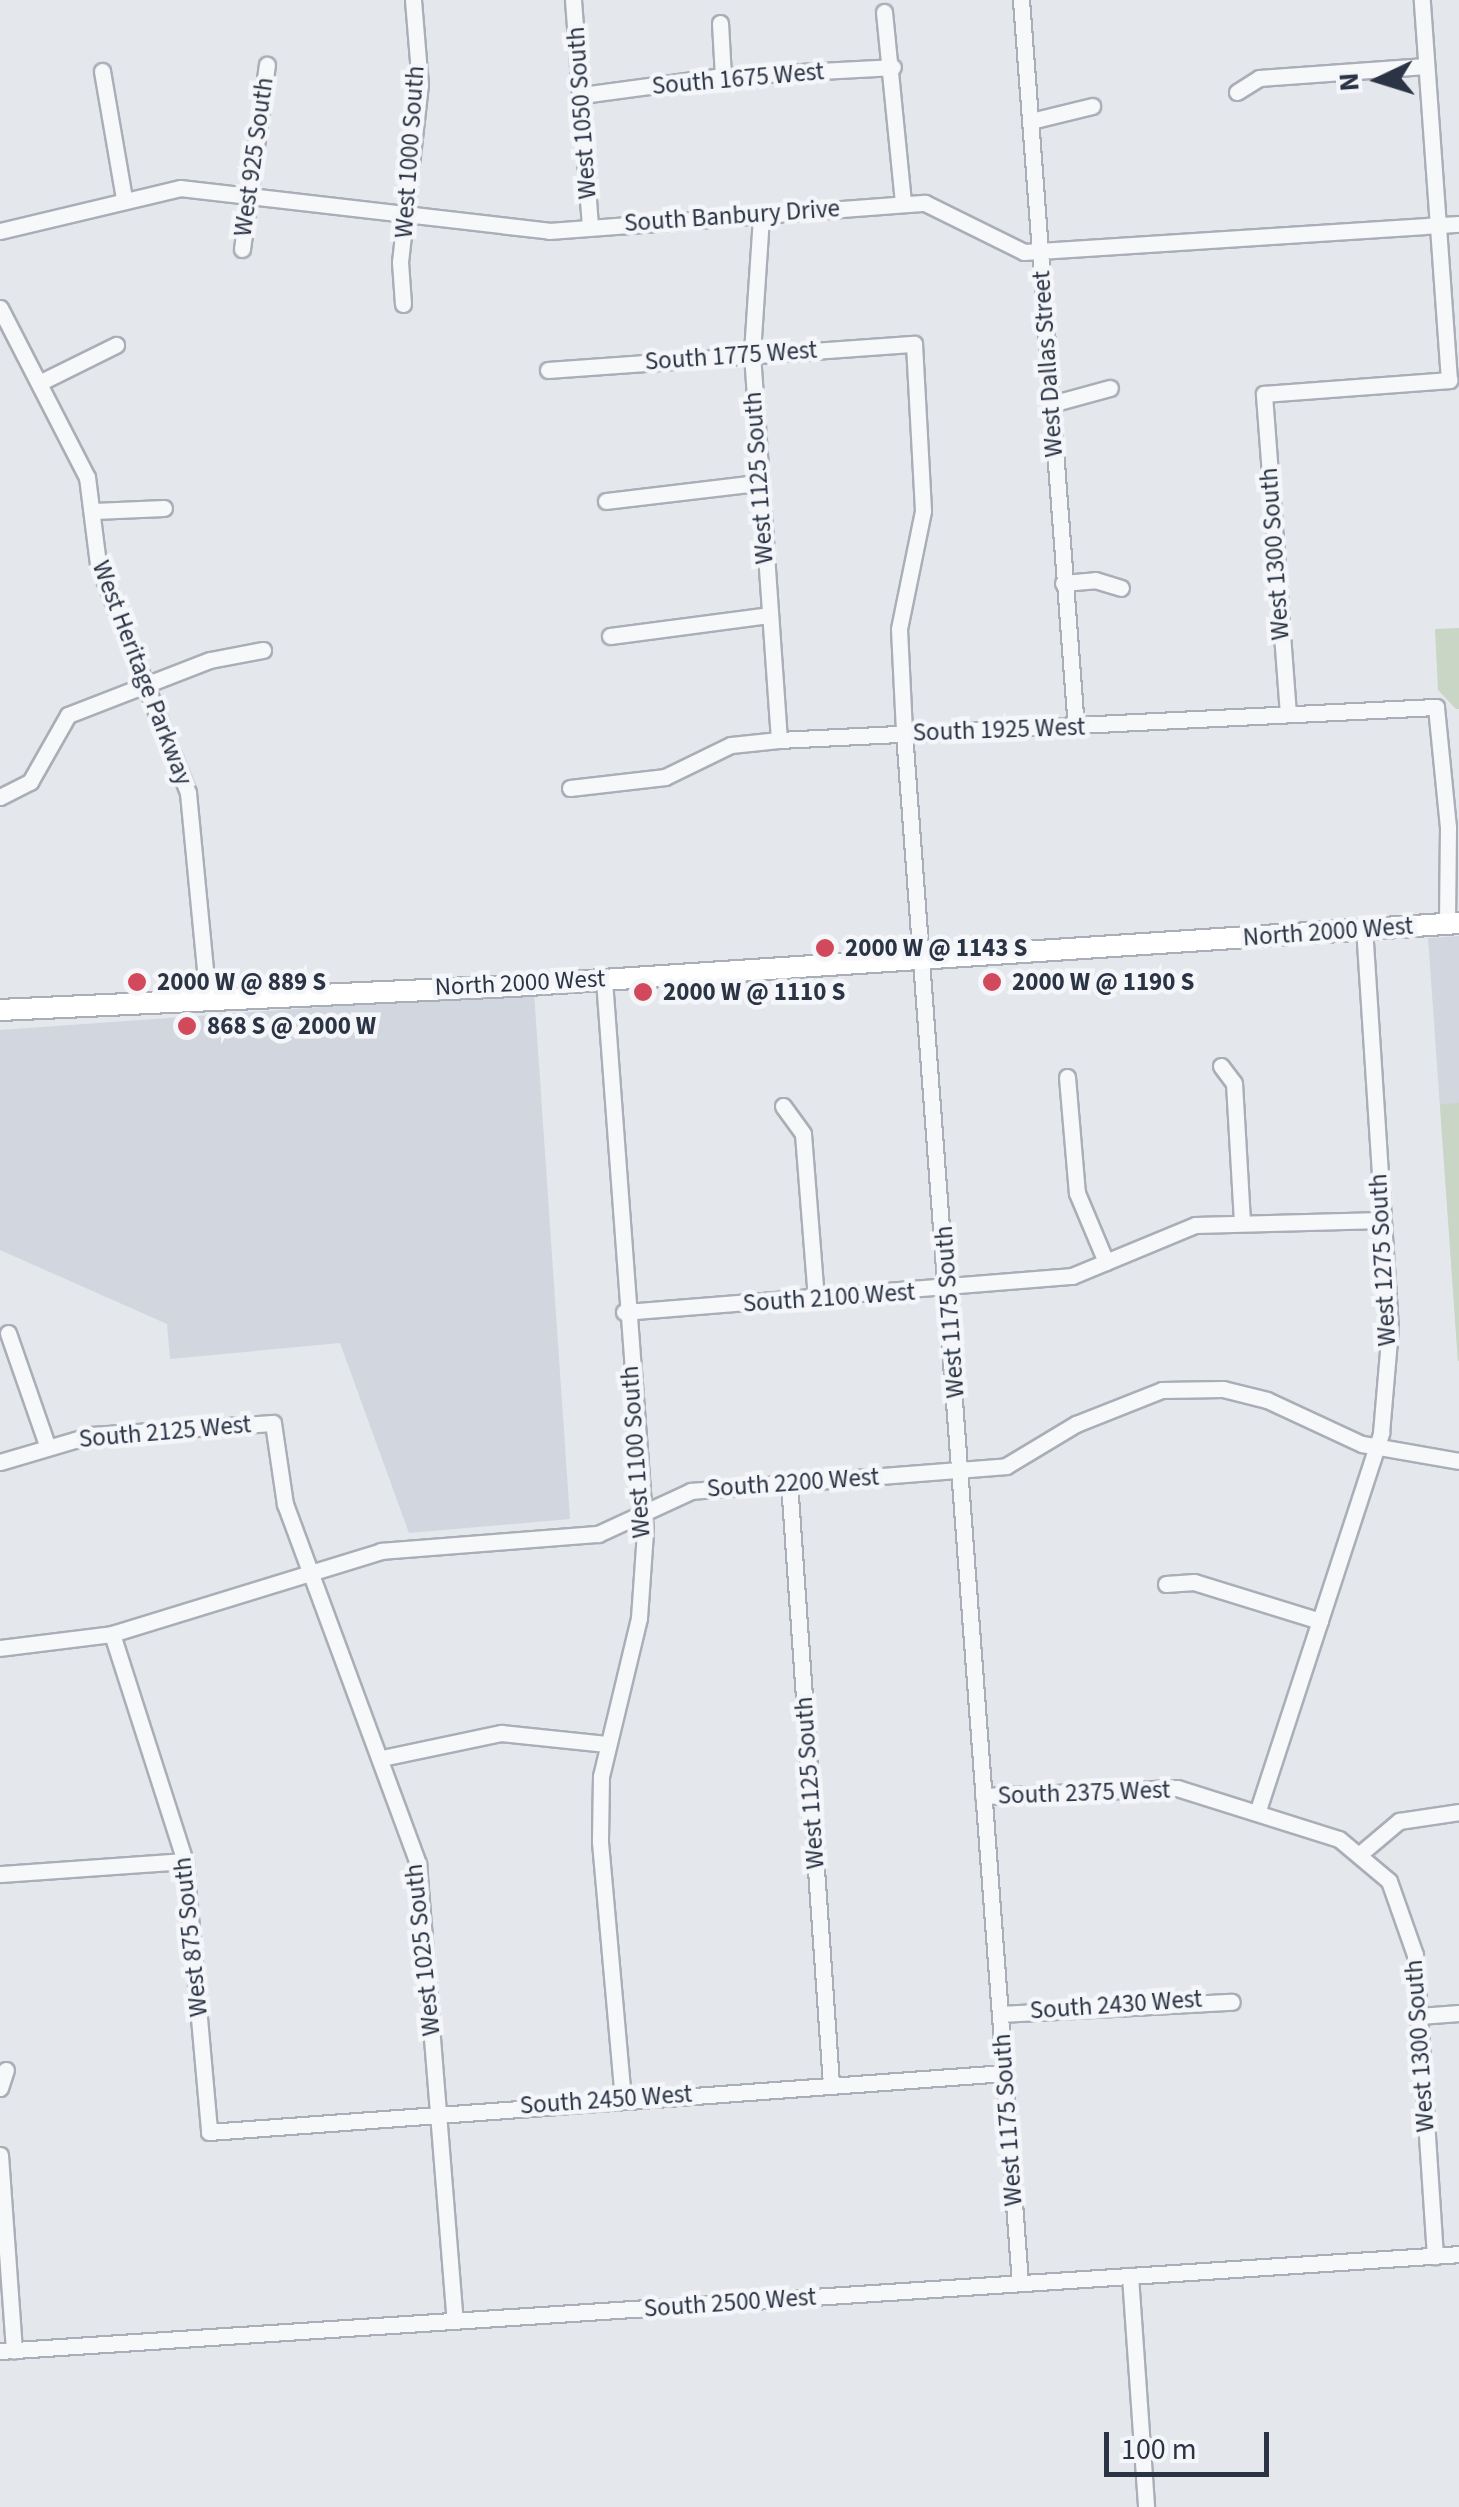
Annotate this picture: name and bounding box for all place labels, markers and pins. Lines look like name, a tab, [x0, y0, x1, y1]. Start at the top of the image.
place label: 2000 W @ 1143 S	[845, 933, 1027, 963]
marker: 2000 W @ 1143 S	[814, 937, 836, 959]
place label: 2000 W @ 889 S	[157, 967, 326, 997]
place label: 2000 W @ 1190 S	[1012, 967, 1194, 997]
marker: 2000 W @ 889 S	[126, 971, 148, 993]
marker: 2000 W @ 1190 S	[981, 971, 1003, 993]
place label: 2000 W @ 1110 S	[663, 977, 845, 1007]
marker: 2000 W @ 1110 S	[632, 981, 654, 1003]
place label: 868 S @ 2000 W	[207, 1011, 376, 1041]
marker: 868 S @ 2000 W	[176, 1015, 198, 1037]

